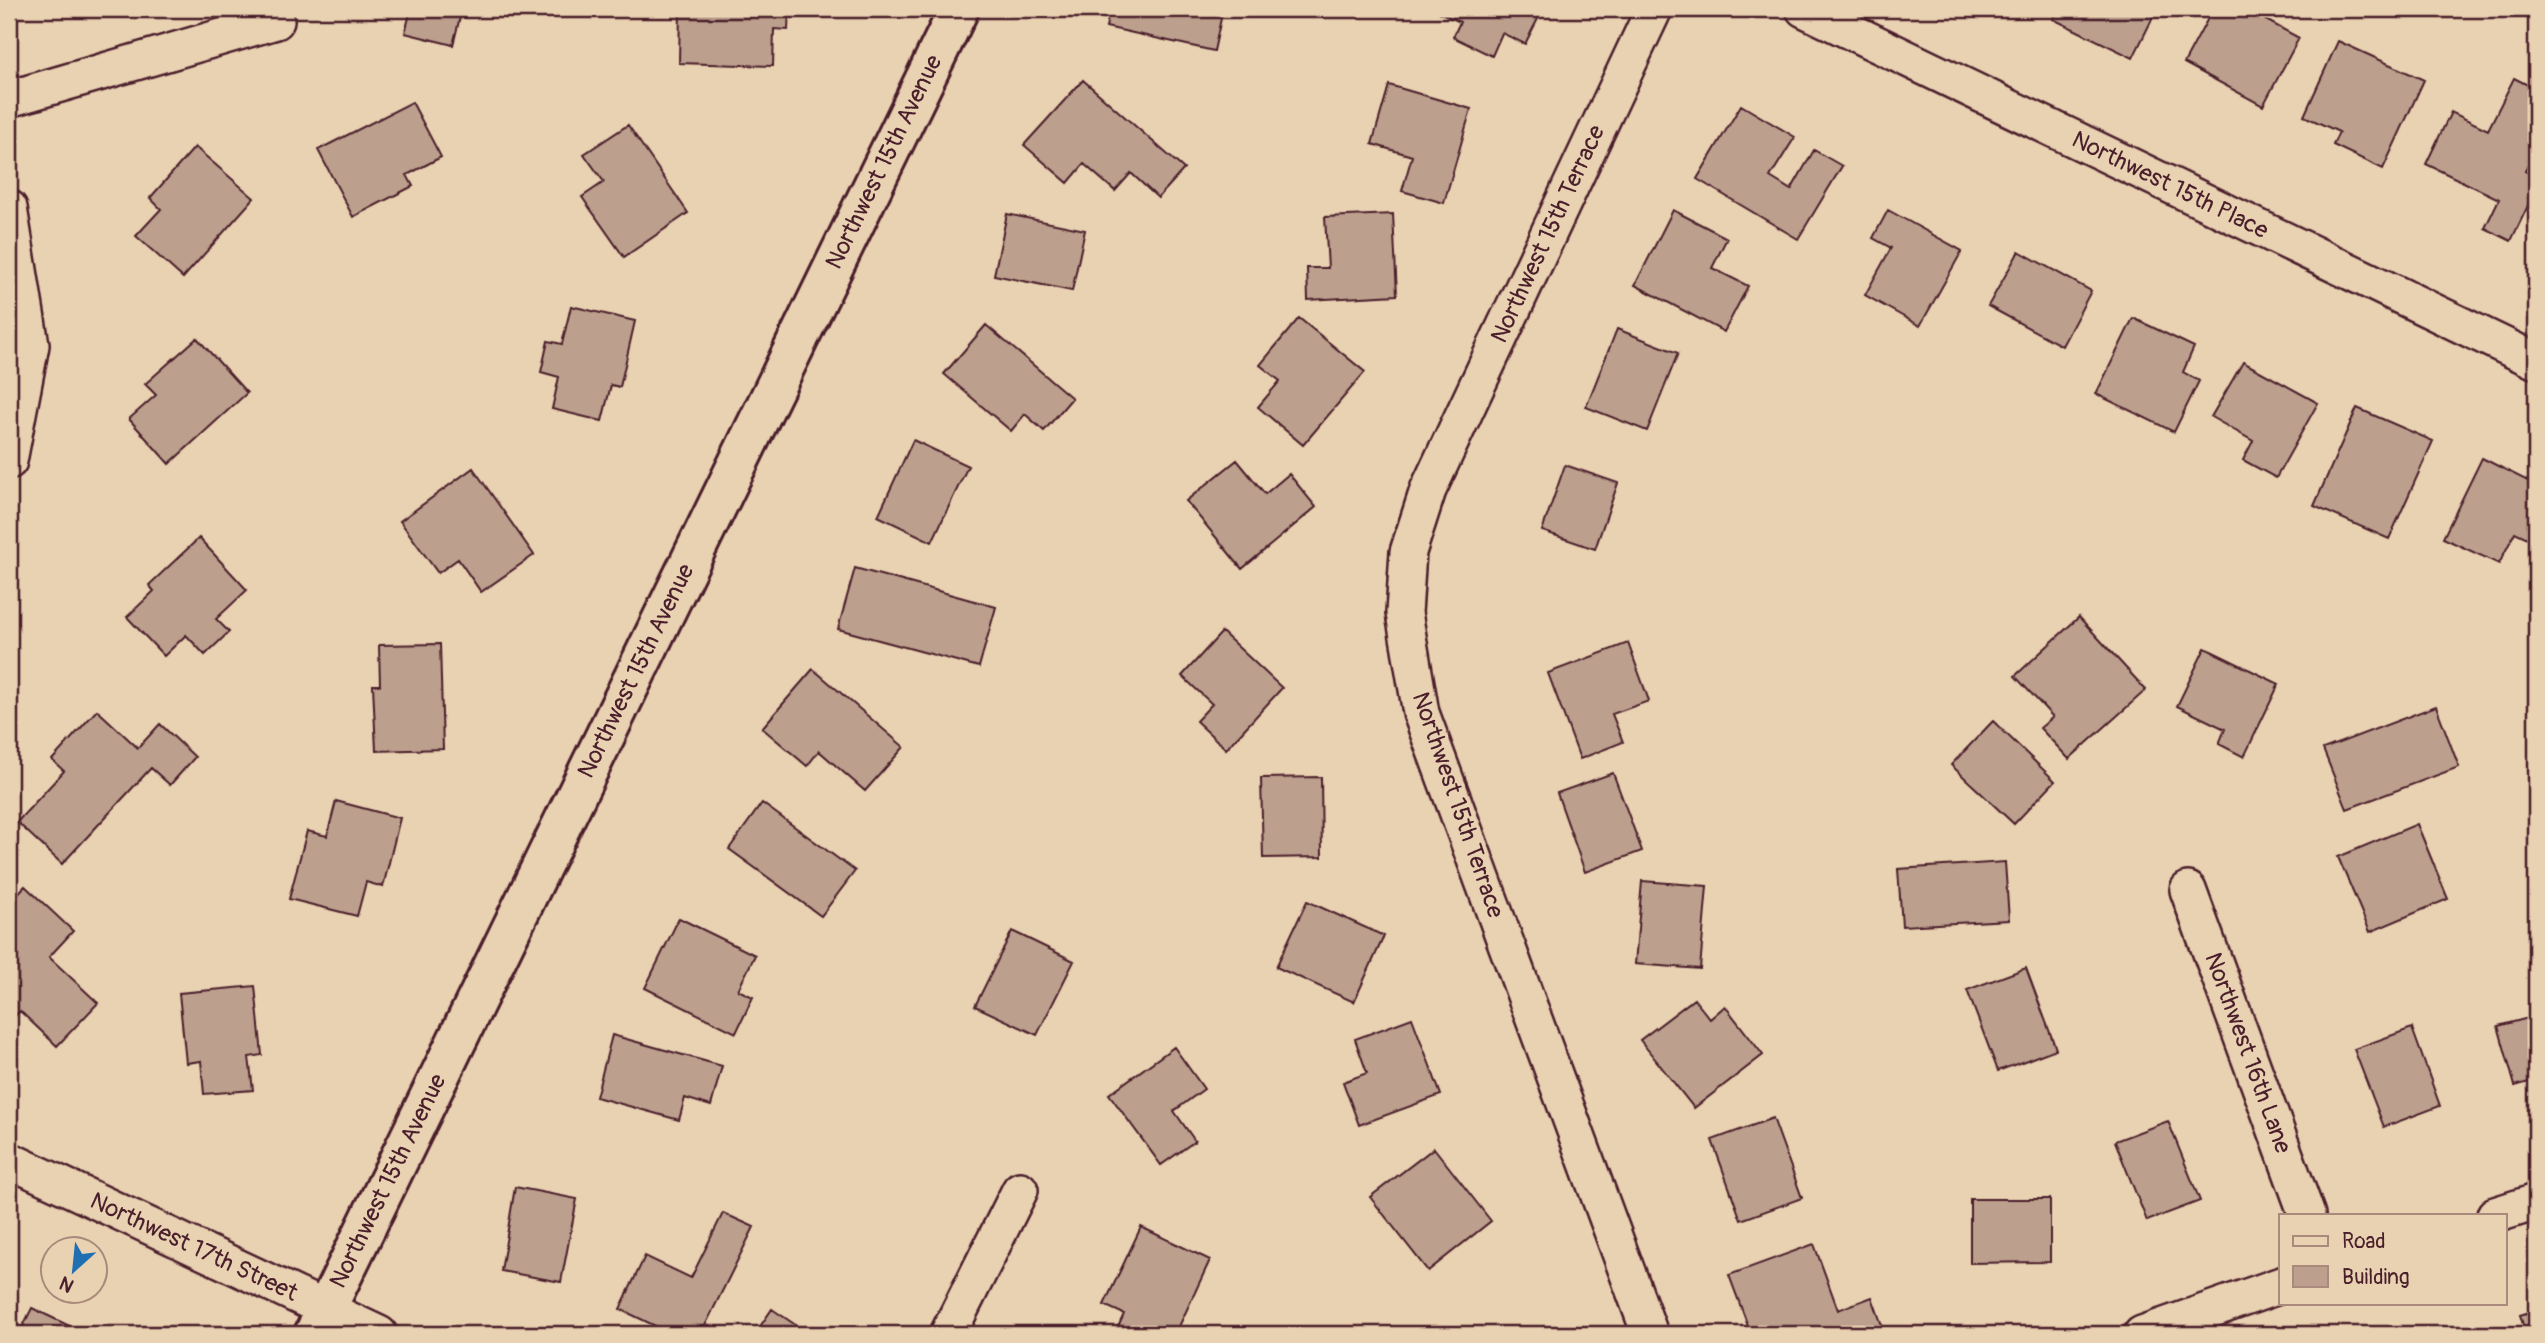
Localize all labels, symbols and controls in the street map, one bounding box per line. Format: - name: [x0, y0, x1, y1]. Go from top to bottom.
- street label: Northwest 15th Avenue: [820, 50, 949, 274]
- street label: Northwest 15th Terrace: [1485, 120, 1611, 347]
- street label: Northwest 15th Place: [2067, 125, 2273, 245]
- street label: Northwest 15th Avenue: [572, 559, 701, 783]
- street label: Northwest 15th Terrace: [1406, 688, 1510, 922]
- street label: Northwest 16th Lane: [2198, 949, 2298, 1157]
- street label: Northwest 15th Avenue: [324, 1069, 453, 1293]
- street label: Northwest 17th Street: [86, 1186, 303, 1308]
- legend: [2279, 1214, 2506, 1304]
- text: Road: [2342, 1228, 2386, 1255]
- north arrow: [38, 1234, 108, 1304]
- text: Building: [2342, 1264, 2409, 1291]
- text: N: [55, 1271, 78, 1298]

